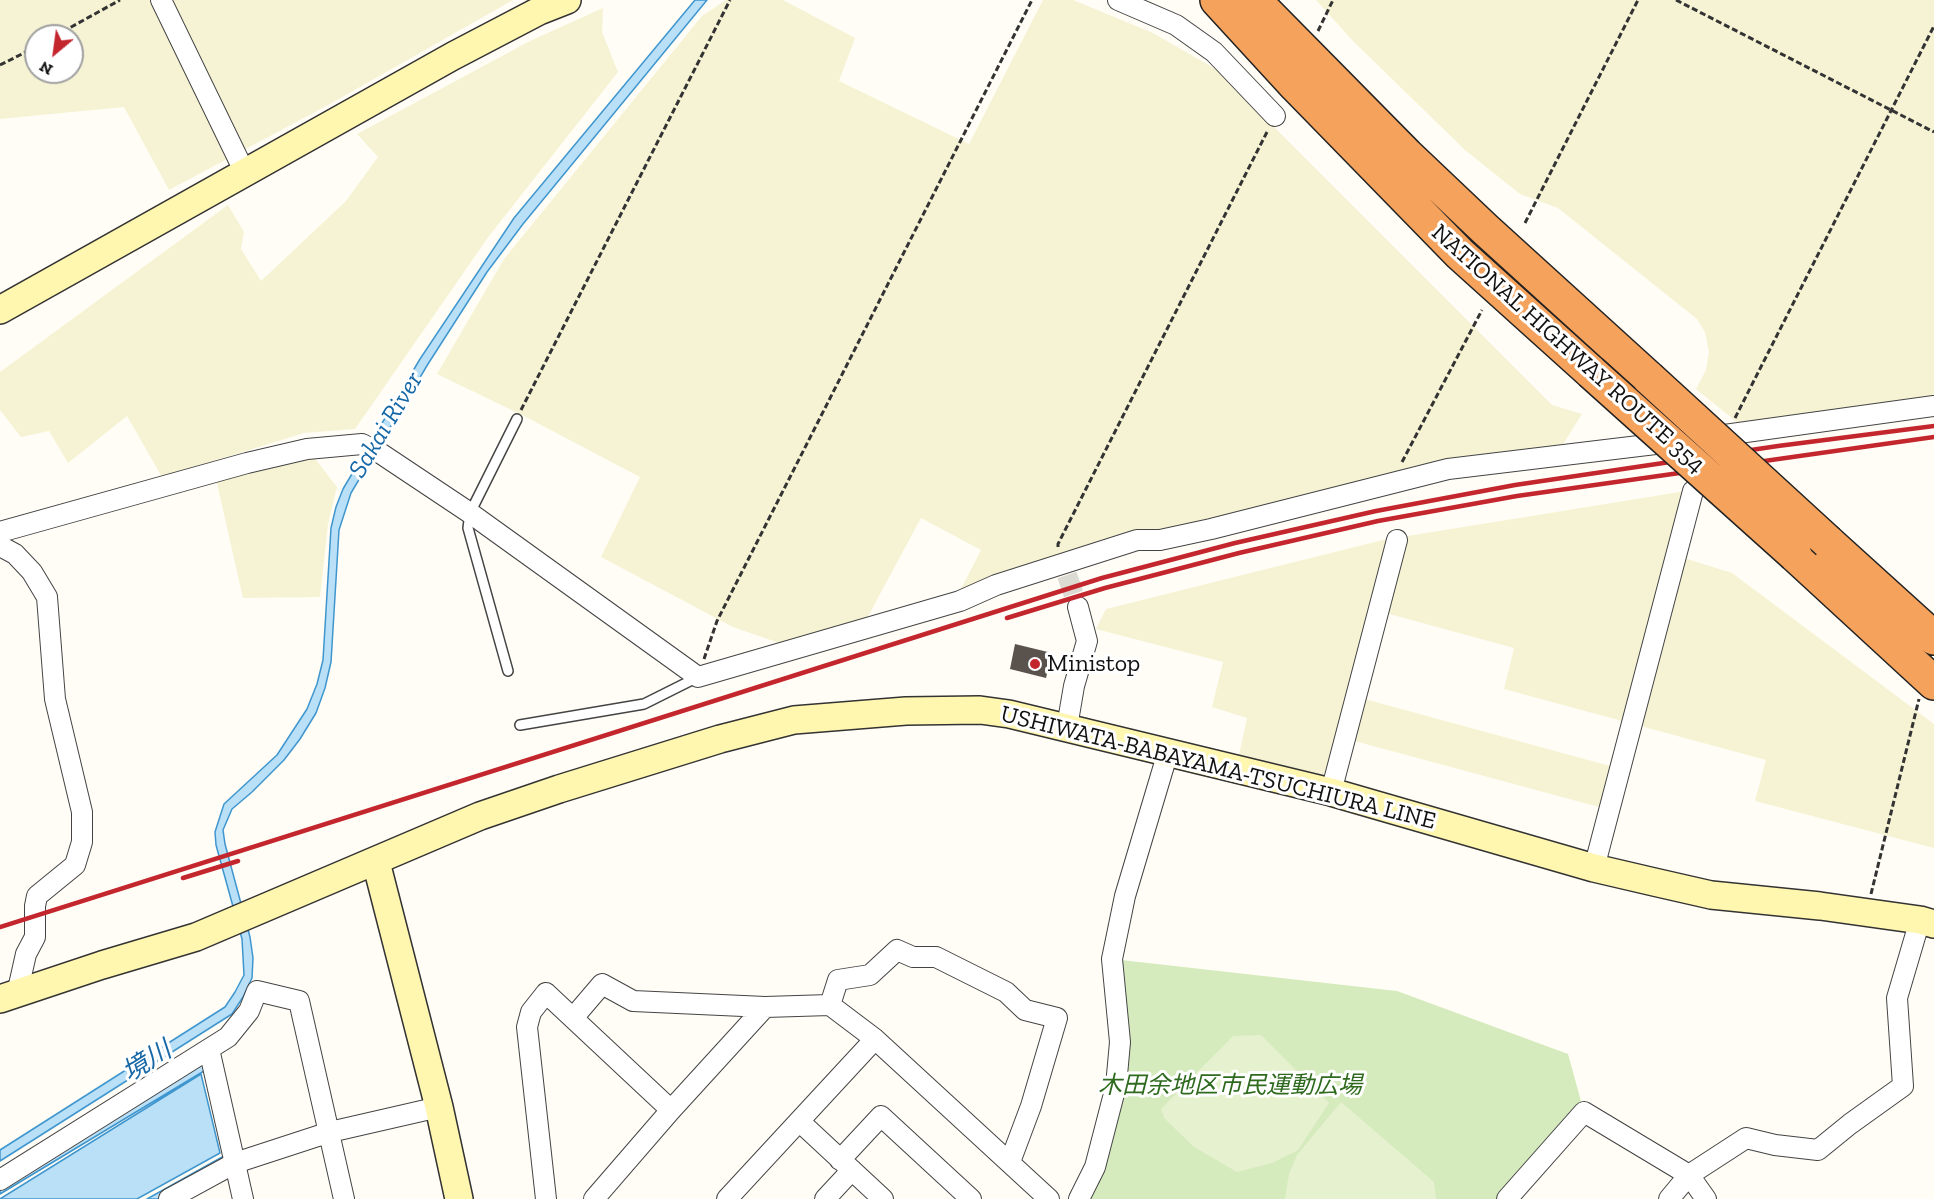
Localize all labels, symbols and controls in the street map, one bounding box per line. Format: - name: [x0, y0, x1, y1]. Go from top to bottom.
- north arrow: [24, 24, 84, 84]
- text: N: [36, 57, 56, 80]
- street label: NATIONAL HIGHWAY ROUTE 354: [1425, 219, 1711, 479]
- water label: Sakai River: [342, 366, 430, 484]
- place label: Ministop: [1047, 650, 1140, 678]
- marker: Ministop: [1028, 657, 1042, 671]
- street label: USHIWATA-BABAYAMA-TSUCHIURA LINE: [997, 700, 1439, 836]
- water label: 境川: [117, 1035, 177, 1089]
- park label: 木田余地区市民運動広場: [1098, 1072, 1362, 1100]

